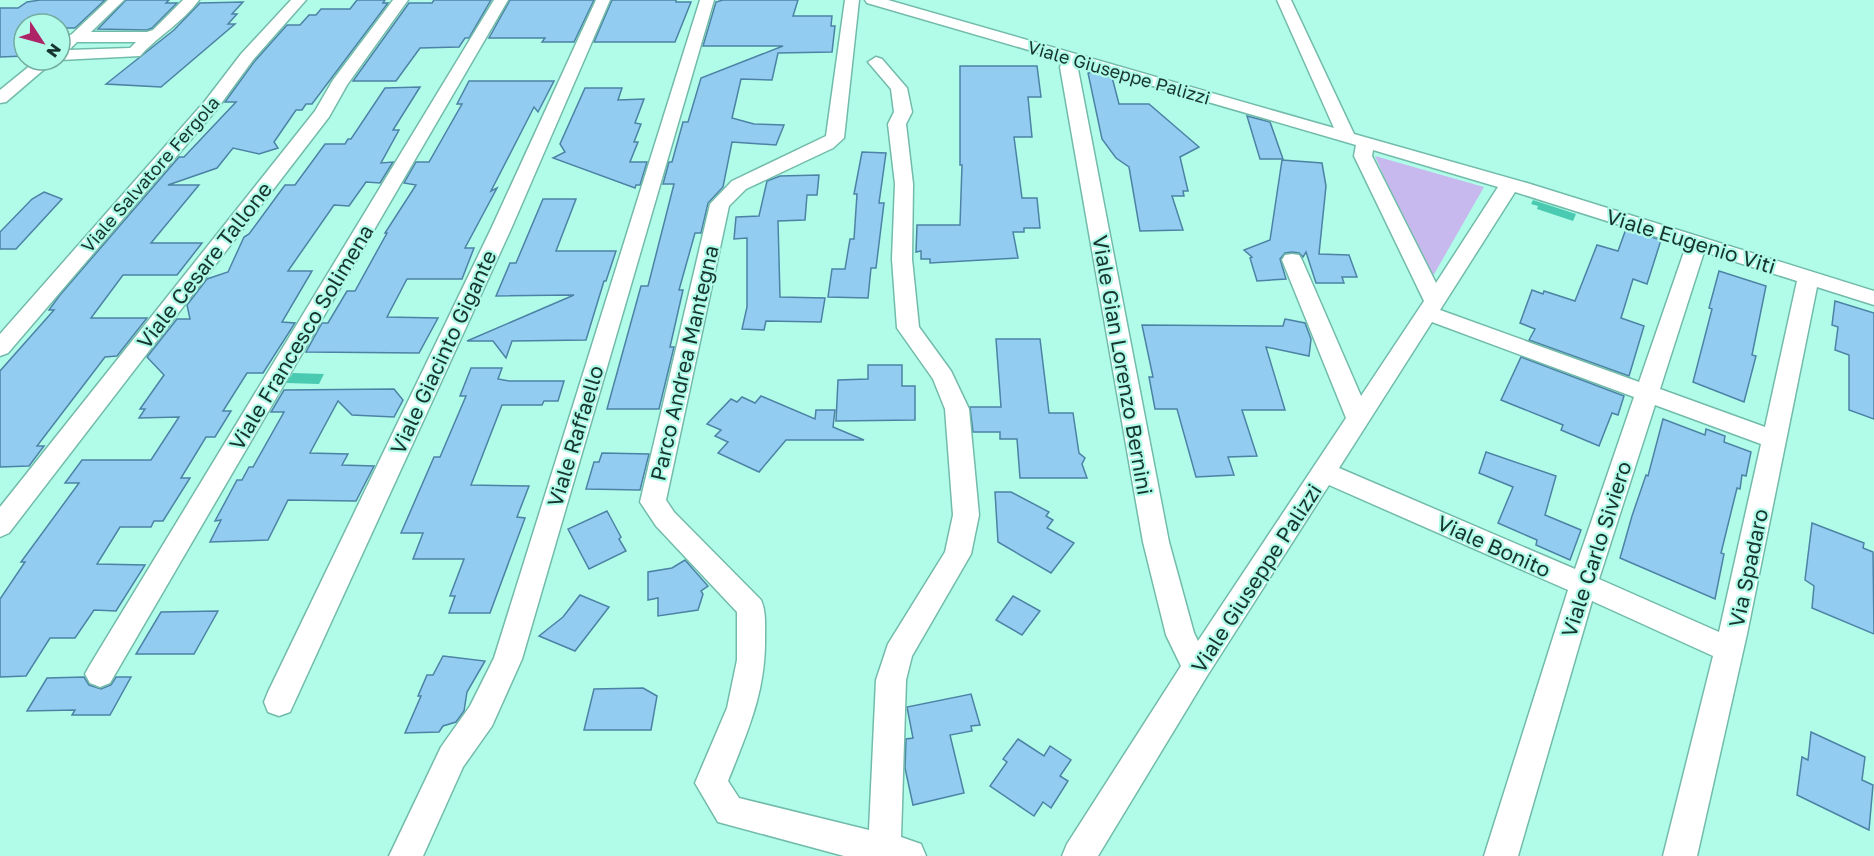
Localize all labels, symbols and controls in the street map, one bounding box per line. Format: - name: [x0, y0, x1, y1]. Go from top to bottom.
- north arrow: [12, 12, 72, 72]
- street label: Viale Giuseppe Palizzi: [1025, 35, 1213, 109]
- text: N: [42, 40, 66, 62]
- street label: Viale Salvatore Fergola: [76, 91, 224, 257]
- street label: Viale Cesare Tallone: [131, 177, 277, 353]
- street label: Viale Eugenio Viti: [1603, 203, 1779, 279]
- street label: Viale Francesco Solimena: [223, 219, 379, 455]
- street label: Viale Gian Lorenzo Bernini: [1087, 233, 1159, 497]
- street label: Parco Andrea Mantegna: [644, 243, 724, 483]
- street label: Viale Giacinto Gigante: [384, 246, 502, 458]
- street label: Viale Raffaello: [541, 362, 609, 510]
- street label: Viale Carlo Siviero: [1555, 458, 1637, 640]
- street label: Viale Giuseppe Palizzi: [1185, 479, 1327, 677]
- street label: Via Spadaro: [1723, 506, 1773, 630]
- street label: Viale Bonito: [1433, 509, 1555, 583]

